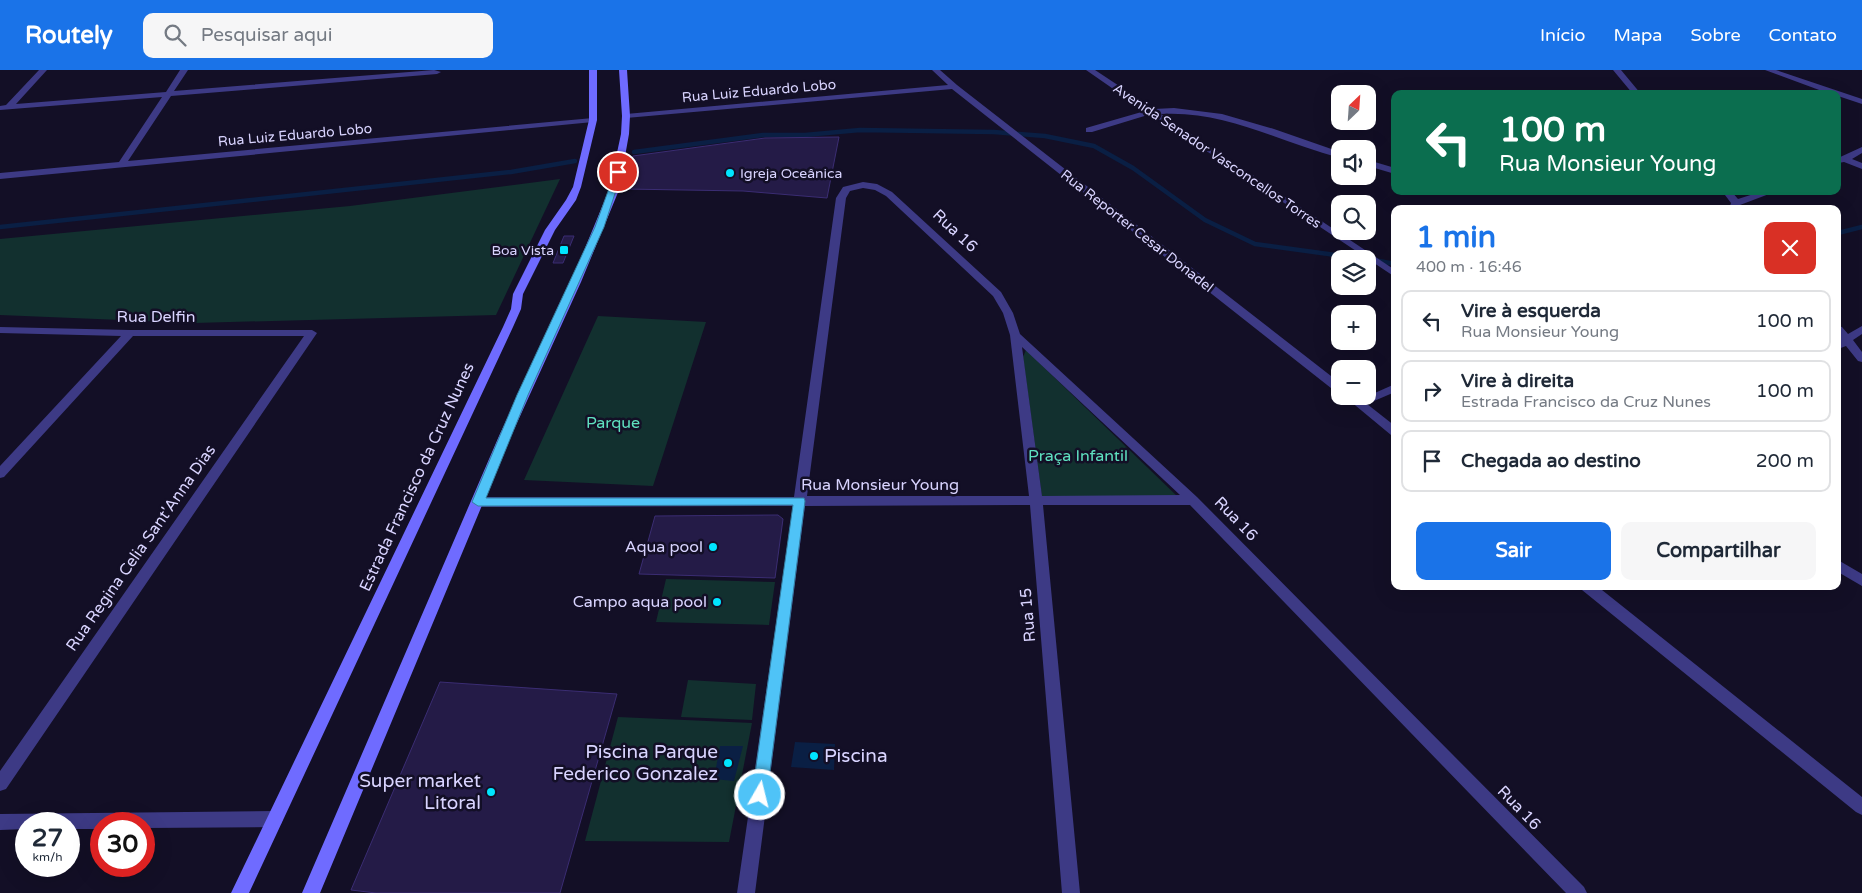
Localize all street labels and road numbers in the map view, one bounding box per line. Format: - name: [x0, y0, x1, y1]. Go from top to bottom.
- street label: Rua Luiz Eduardo Lobo: [681, 76, 837, 106]
- street label: Avenida Senador Vasconcellos Torres: [1110, 80, 1324, 232]
- street label: Rua Luiz Eduardo Lobo: [217, 120, 373, 150]
- street label: Rua Reporter Cesar Donadel: [1057, 166, 1217, 296]
- street label: Rua 16: [928, 205, 982, 257]
- street label: Rua Delfin: [117, 307, 195, 327]
- street label: Estrada Francisco da Cruz Nunes: [355, 359, 479, 595]
- street label: Rua Regina Celia Sant'Anna Dias: [62, 441, 220, 655]
- street label: Rua Monsieur Young: [801, 475, 959, 495]
- street label: Rua 16: [1210, 492, 1262, 546]
- street label: Rua 15: [1016, 587, 1040, 643]
- street label: Rua 16: [1493, 781, 1545, 835]

